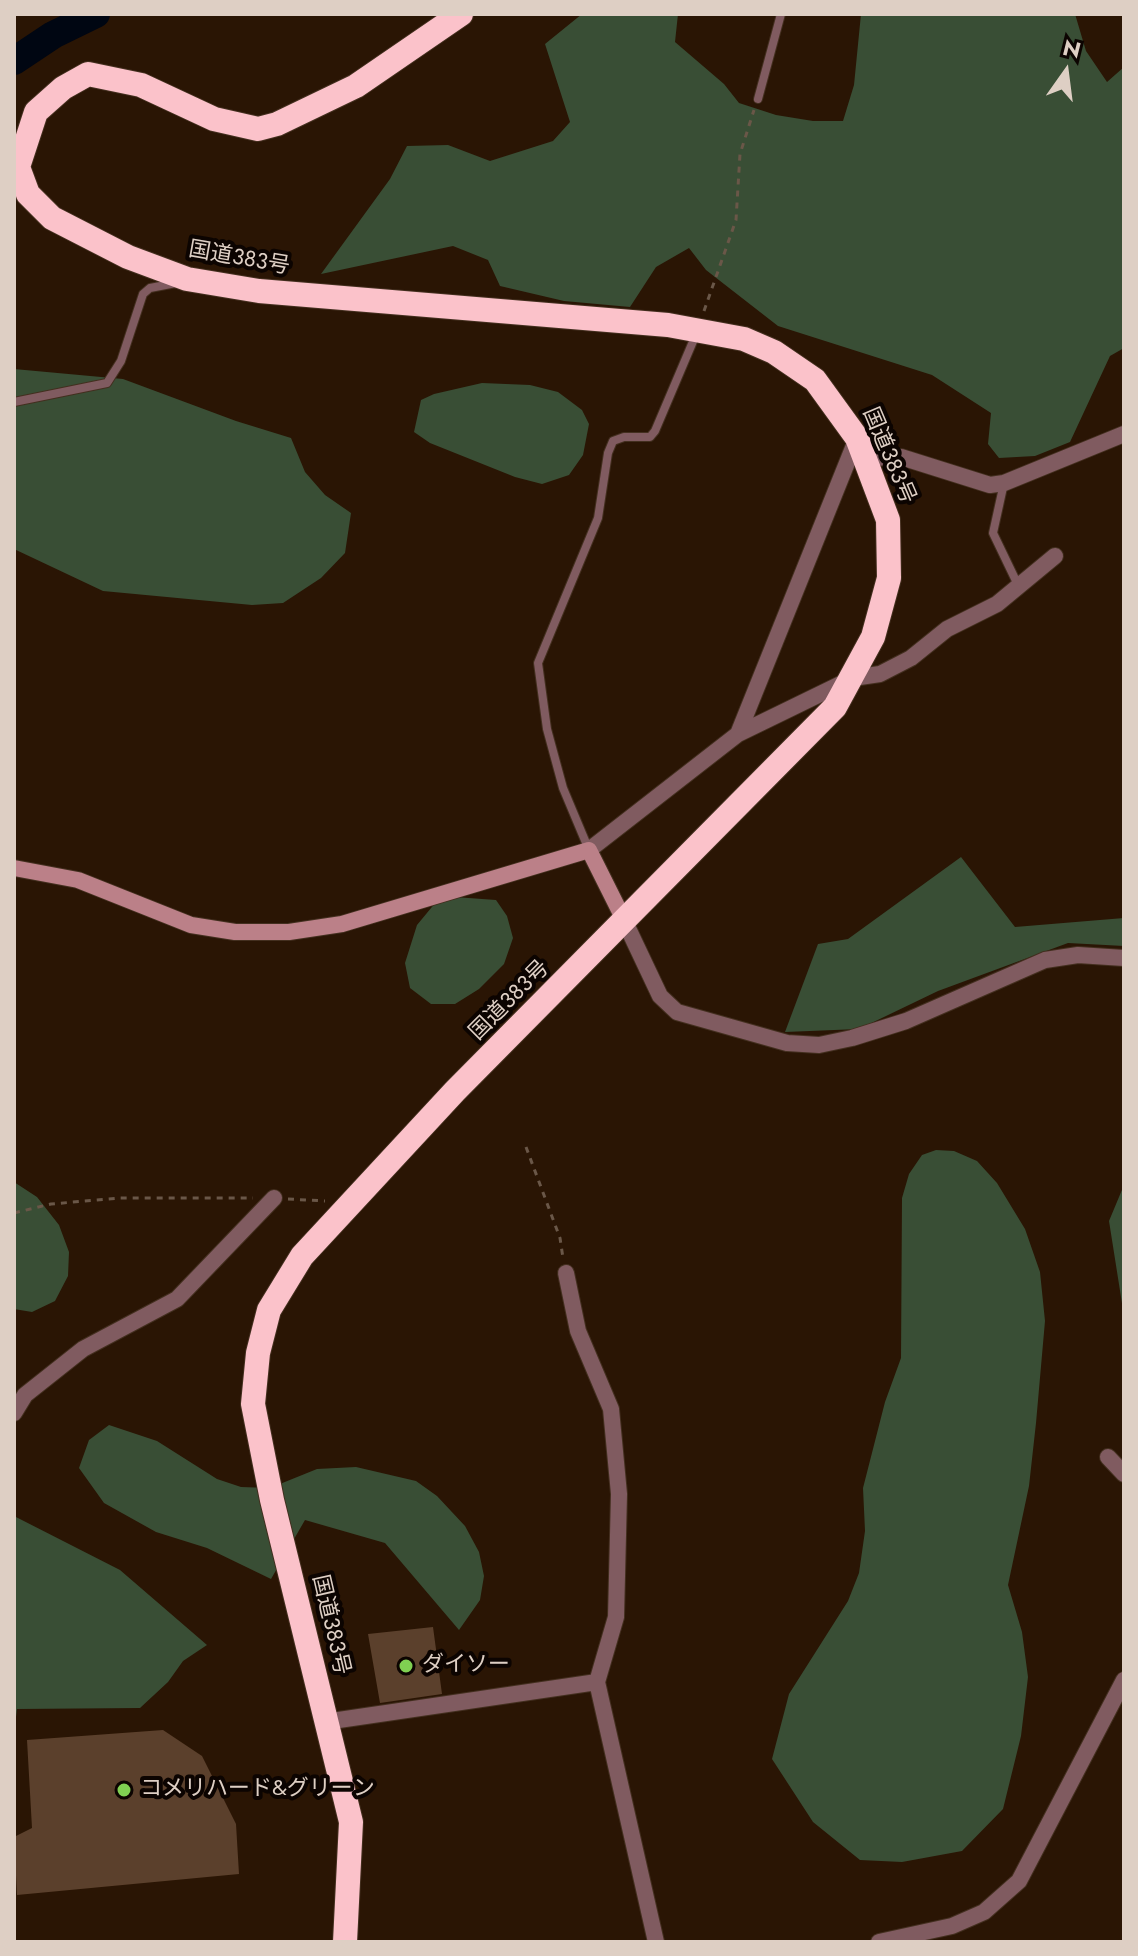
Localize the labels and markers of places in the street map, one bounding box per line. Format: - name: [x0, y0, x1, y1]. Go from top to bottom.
- place label: ダイソー: [422, 1653, 510, 1679]
- marker: ダイソー: [397, 1657, 415, 1675]
- place label: コメリハード&グリーン: [140, 1777, 375, 1803]
- marker: コメリハード&グリーン: [115, 1781, 133, 1799]

